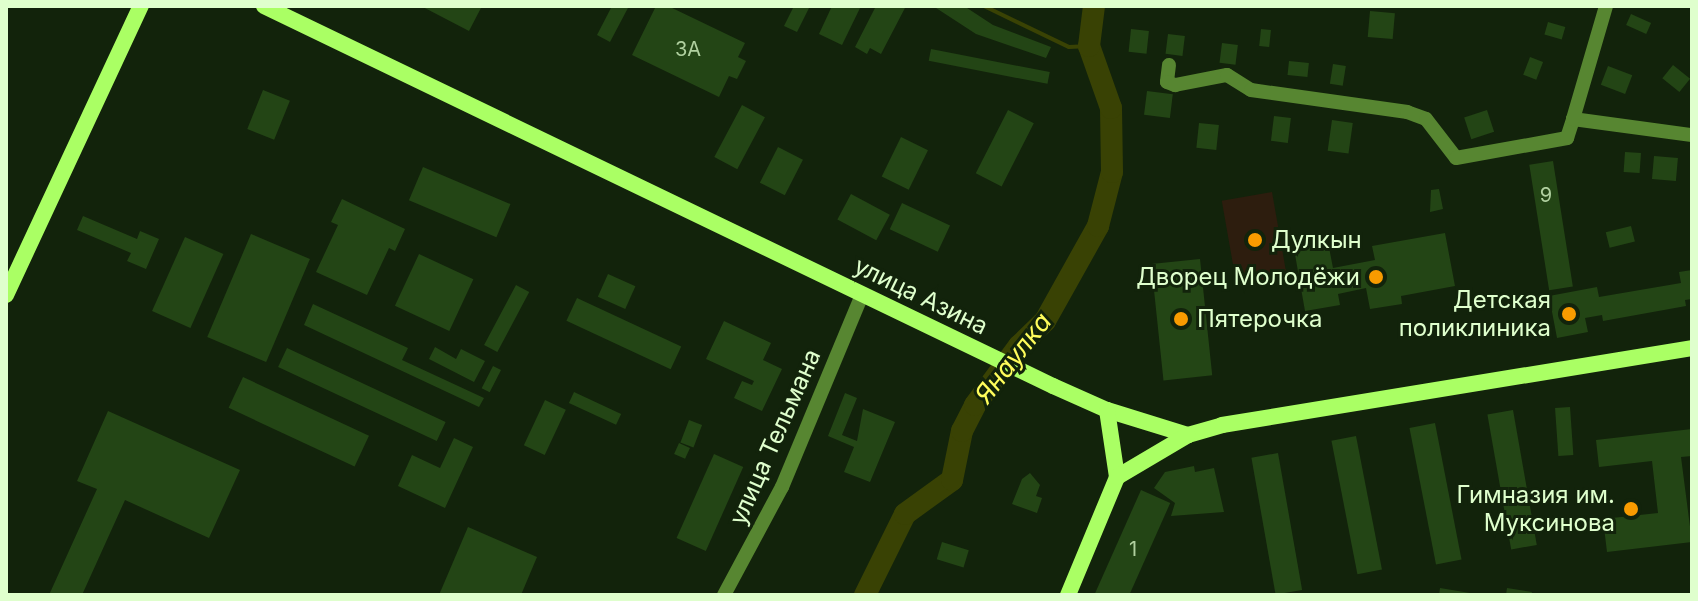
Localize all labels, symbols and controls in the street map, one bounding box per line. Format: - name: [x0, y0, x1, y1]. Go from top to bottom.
- house number: 3А: [675, 37, 701, 61]
- house number: 9: [1540, 183, 1552, 207]
- place label: Дулкын: [1271, 226, 1362, 254]
- marker: Дулкын: [1246, 231, 1264, 249]
- street label: улица Азина: [849, 251, 993, 341]
- place label: Дворец Молодёжи: [1136, 263, 1360, 291]
- marker: Дворец Молодёжи: [1367, 268, 1385, 286]
- place label: Детская поликлиника: [1399, 286, 1551, 342]
- marker: Детская поликлиника: [1558, 303, 1580, 325]
- place label: Пятерочка: [1197, 305, 1323, 333]
- water label: Янаулка: [968, 307, 1058, 409]
- marker: Пятерочка: [1172, 310, 1190, 328]
- street label: улица Тельмана: [723, 345, 827, 529]
- place label: Гимназия им. Муксинова: [1456, 481, 1615, 537]
- marker: Гимназия им. Муксинова: [1622, 500, 1640, 518]
- house number: 1: [1129, 537, 1137, 561]

